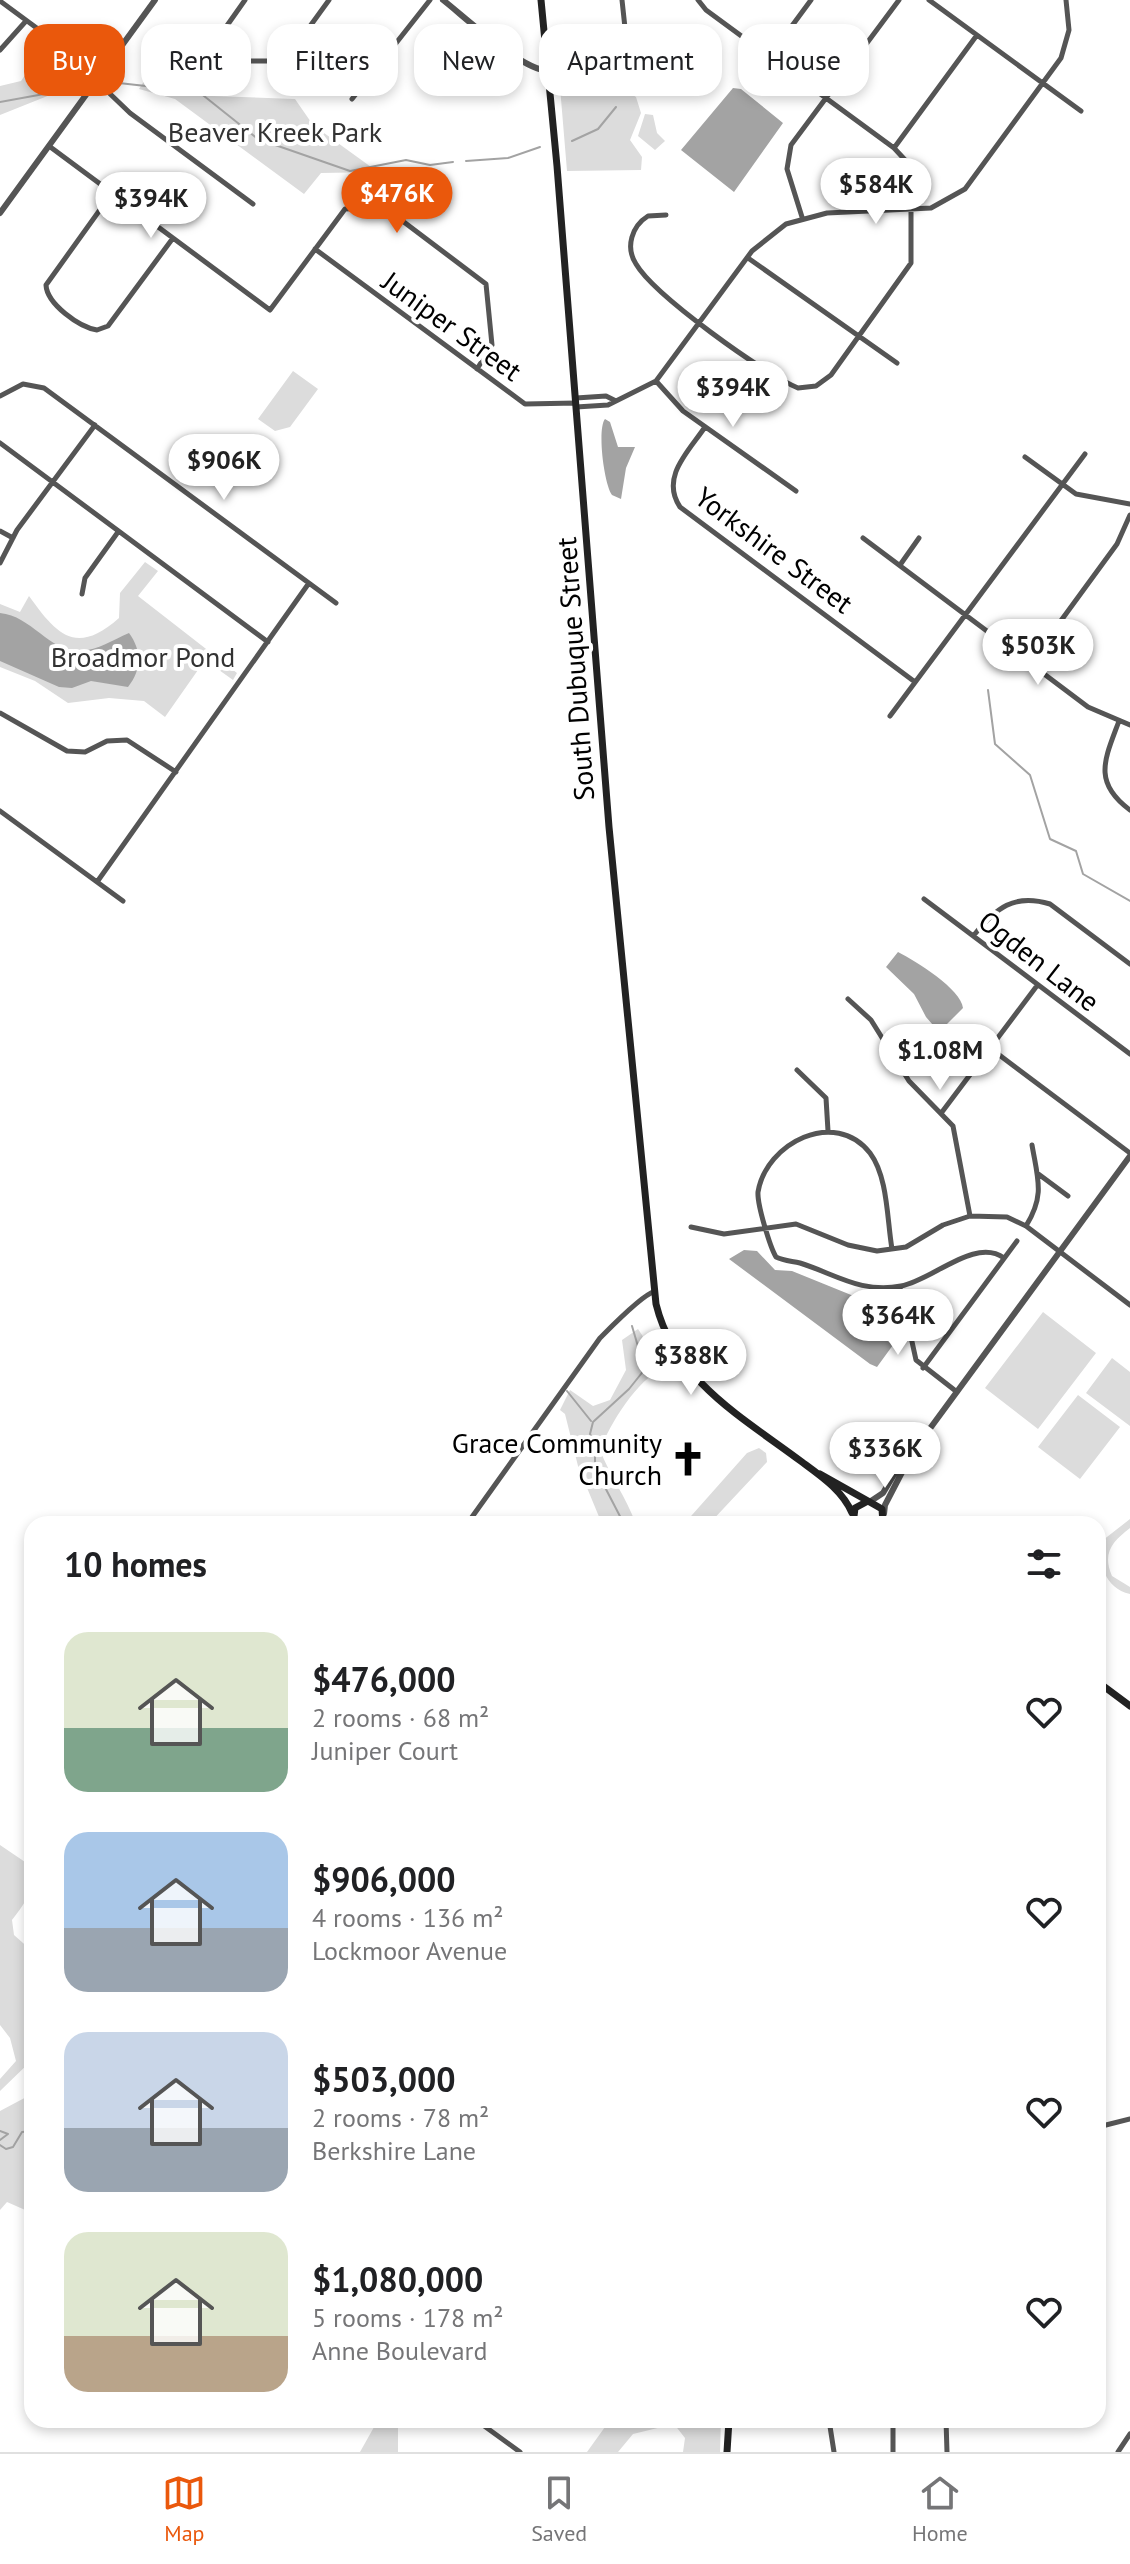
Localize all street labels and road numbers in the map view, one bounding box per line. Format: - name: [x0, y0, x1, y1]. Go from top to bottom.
- street label: Juniper Street: [374, 262, 530, 389]
- street label: Yorkshire Street: [688, 478, 861, 621]
- street label: South Dubuque Street: [547, 535, 602, 802]
- street label: Ogden Lane: [971, 902, 1107, 1019]

